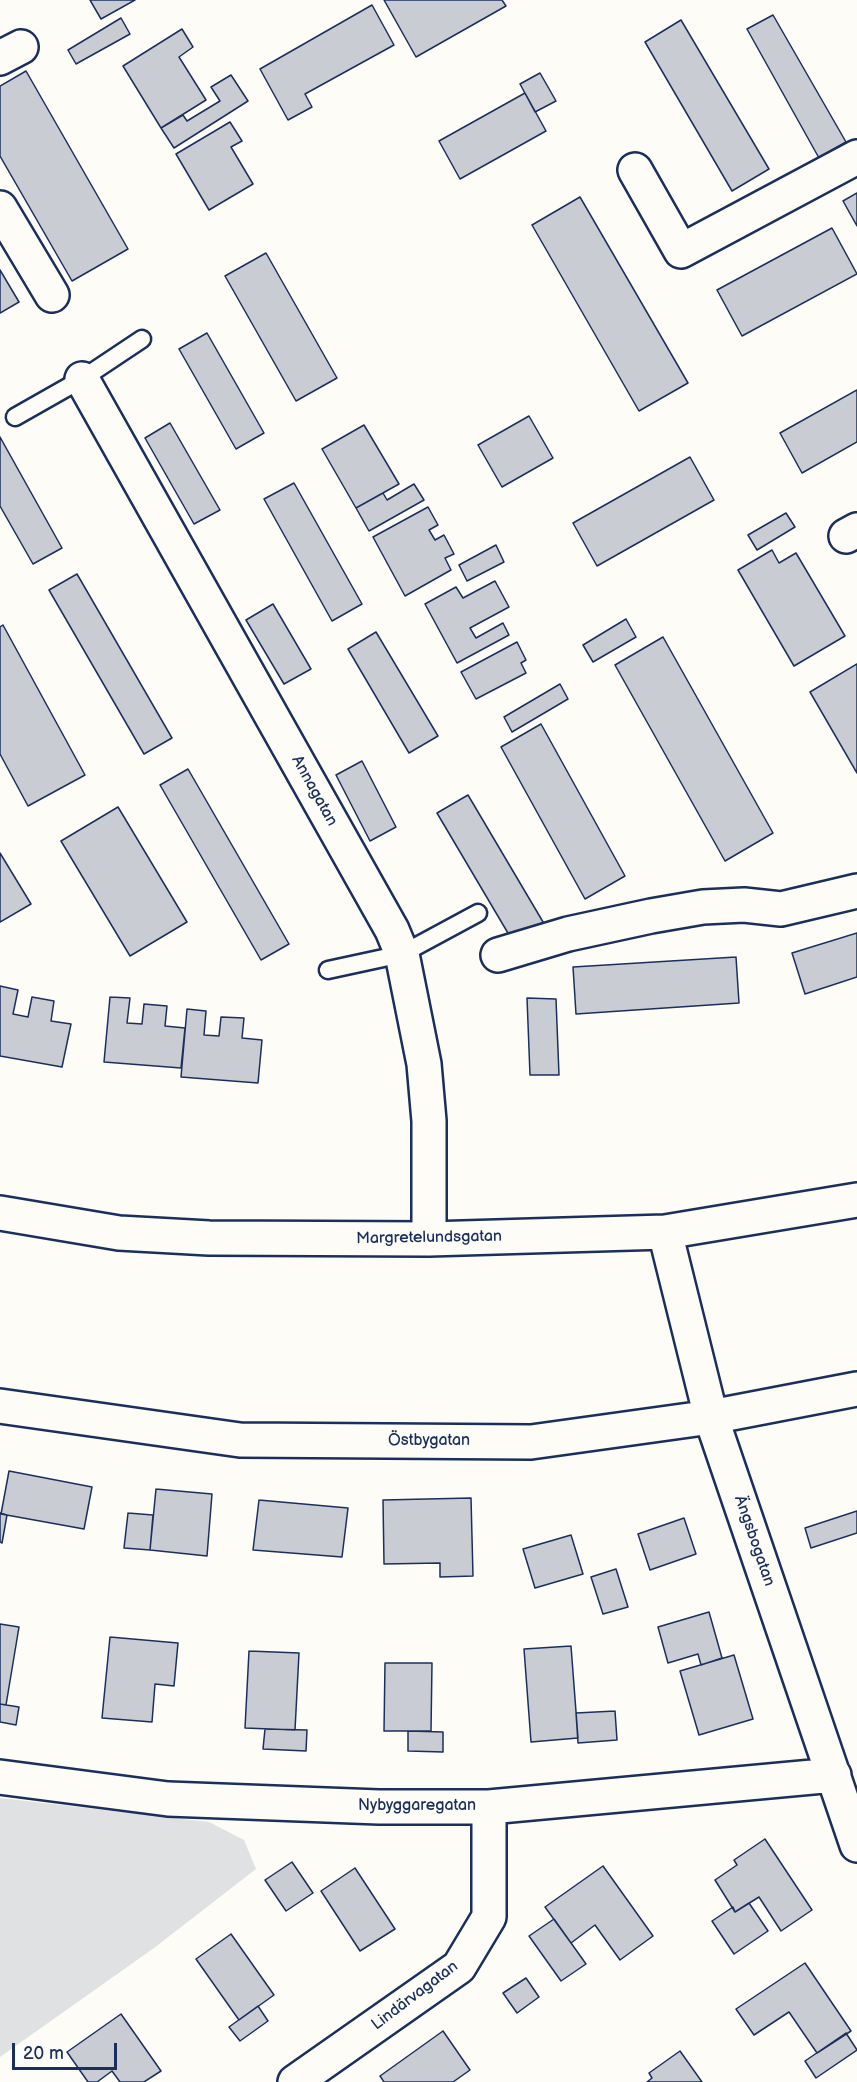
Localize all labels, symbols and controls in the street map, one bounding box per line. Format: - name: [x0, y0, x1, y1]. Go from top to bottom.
- street label: Annagatan: [287, 752, 341, 830]
- street label: Margretelundsgatan: [356, 1227, 502, 1249]
- street label: Östbygatan: [388, 1431, 470, 1451]
- street label: Ängsbogatan: [729, 1493, 779, 1589]
- street label: Nybyggaregatan: [358, 1796, 476, 1816]
- street label: Lindärvagatan: [368, 1957, 462, 2035]
- scale bar: [15, 2031, 120, 2069]
- text: 20 m: [23, 2043, 64, 2064]

